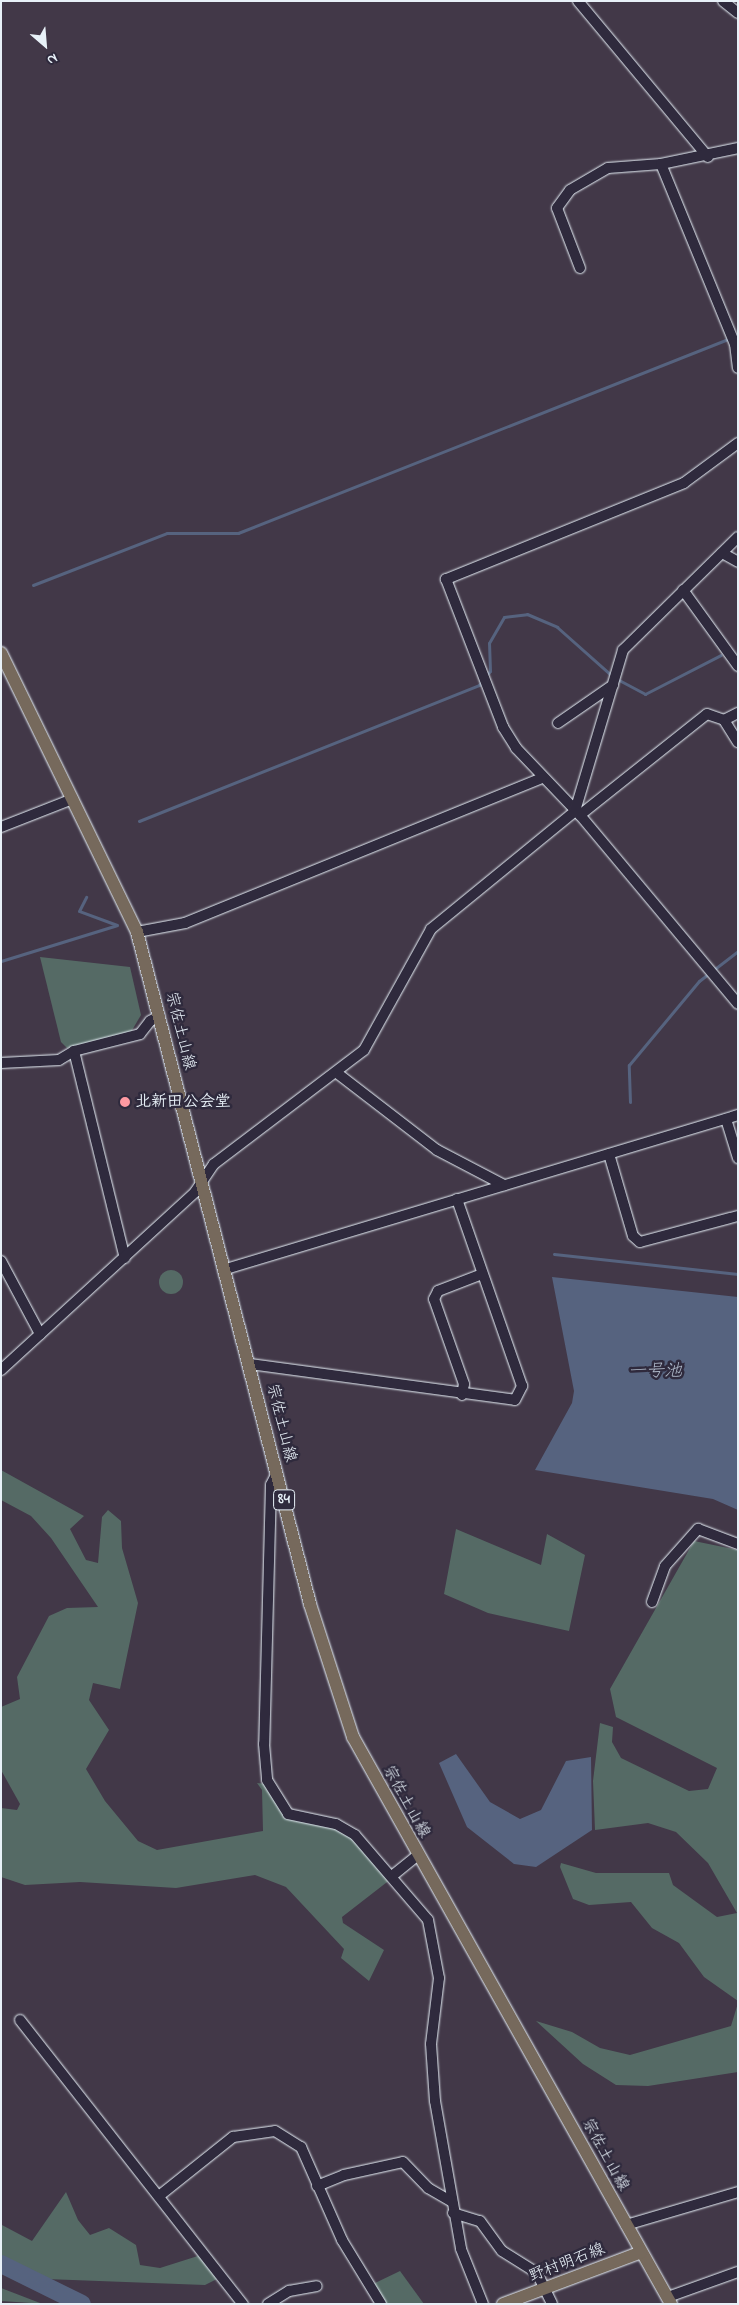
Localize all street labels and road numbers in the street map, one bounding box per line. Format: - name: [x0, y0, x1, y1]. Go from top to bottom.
- street label: 宗佐土山線: [161, 990, 199, 1072]
- street label: 宗佐土山線: [262, 1382, 300, 1464]
- road number: 84: [273, 1488, 295, 1512]
- street label: 宗佐土山線: [378, 1762, 434, 1842]
- street label: 宗佐土山線: [577, 2115, 633, 2195]
- street label: 野村明石線: [526, 2240, 608, 2286]

